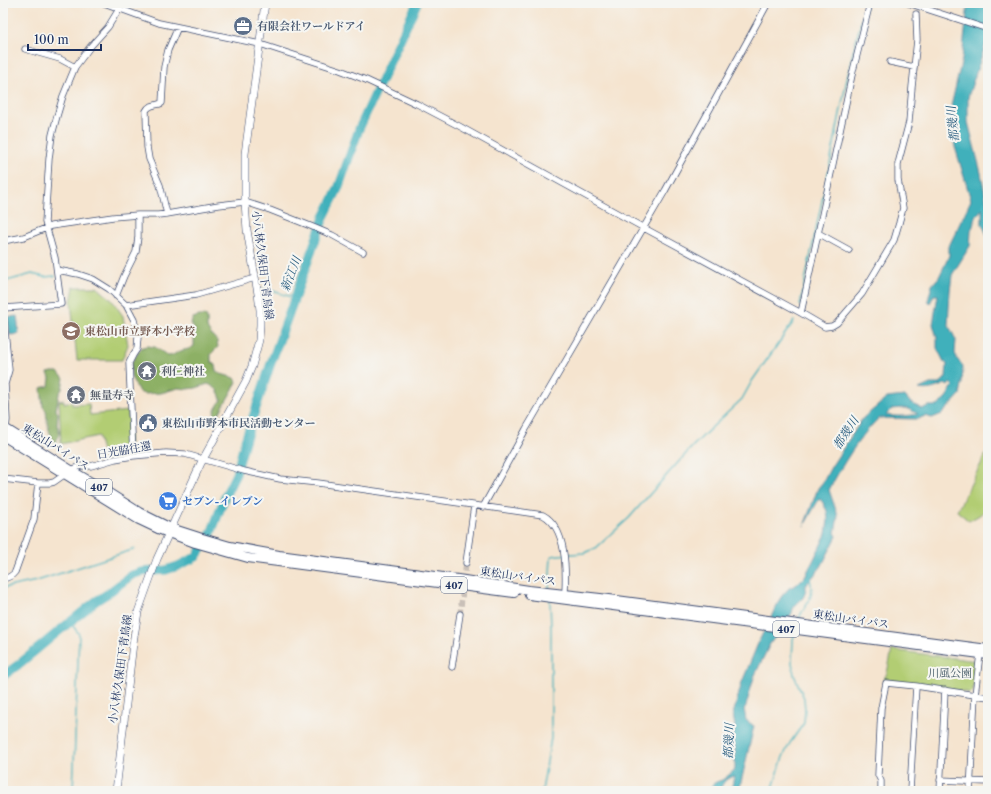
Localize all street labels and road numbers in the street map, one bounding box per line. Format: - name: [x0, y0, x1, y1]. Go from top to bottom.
- street label: 小八林久保田下青鳥線: [249, 210, 277, 320]
- street label: 東松山バイパス: [20, 421, 92, 473]
- street label: 日光脇往還: [96, 438, 152, 462]
- road number: 407: [86, 479, 112, 495]
- street label: 東松山バイパス: [479, 564, 557, 588]
- road number: 407: [441, 577, 467, 593]
- street label: 東松山バイパス: [812, 607, 890, 631]
- street label: 小八林久保田下青鳥線: [105, 614, 135, 724]
- road number: 407: [773, 621, 799, 637]

